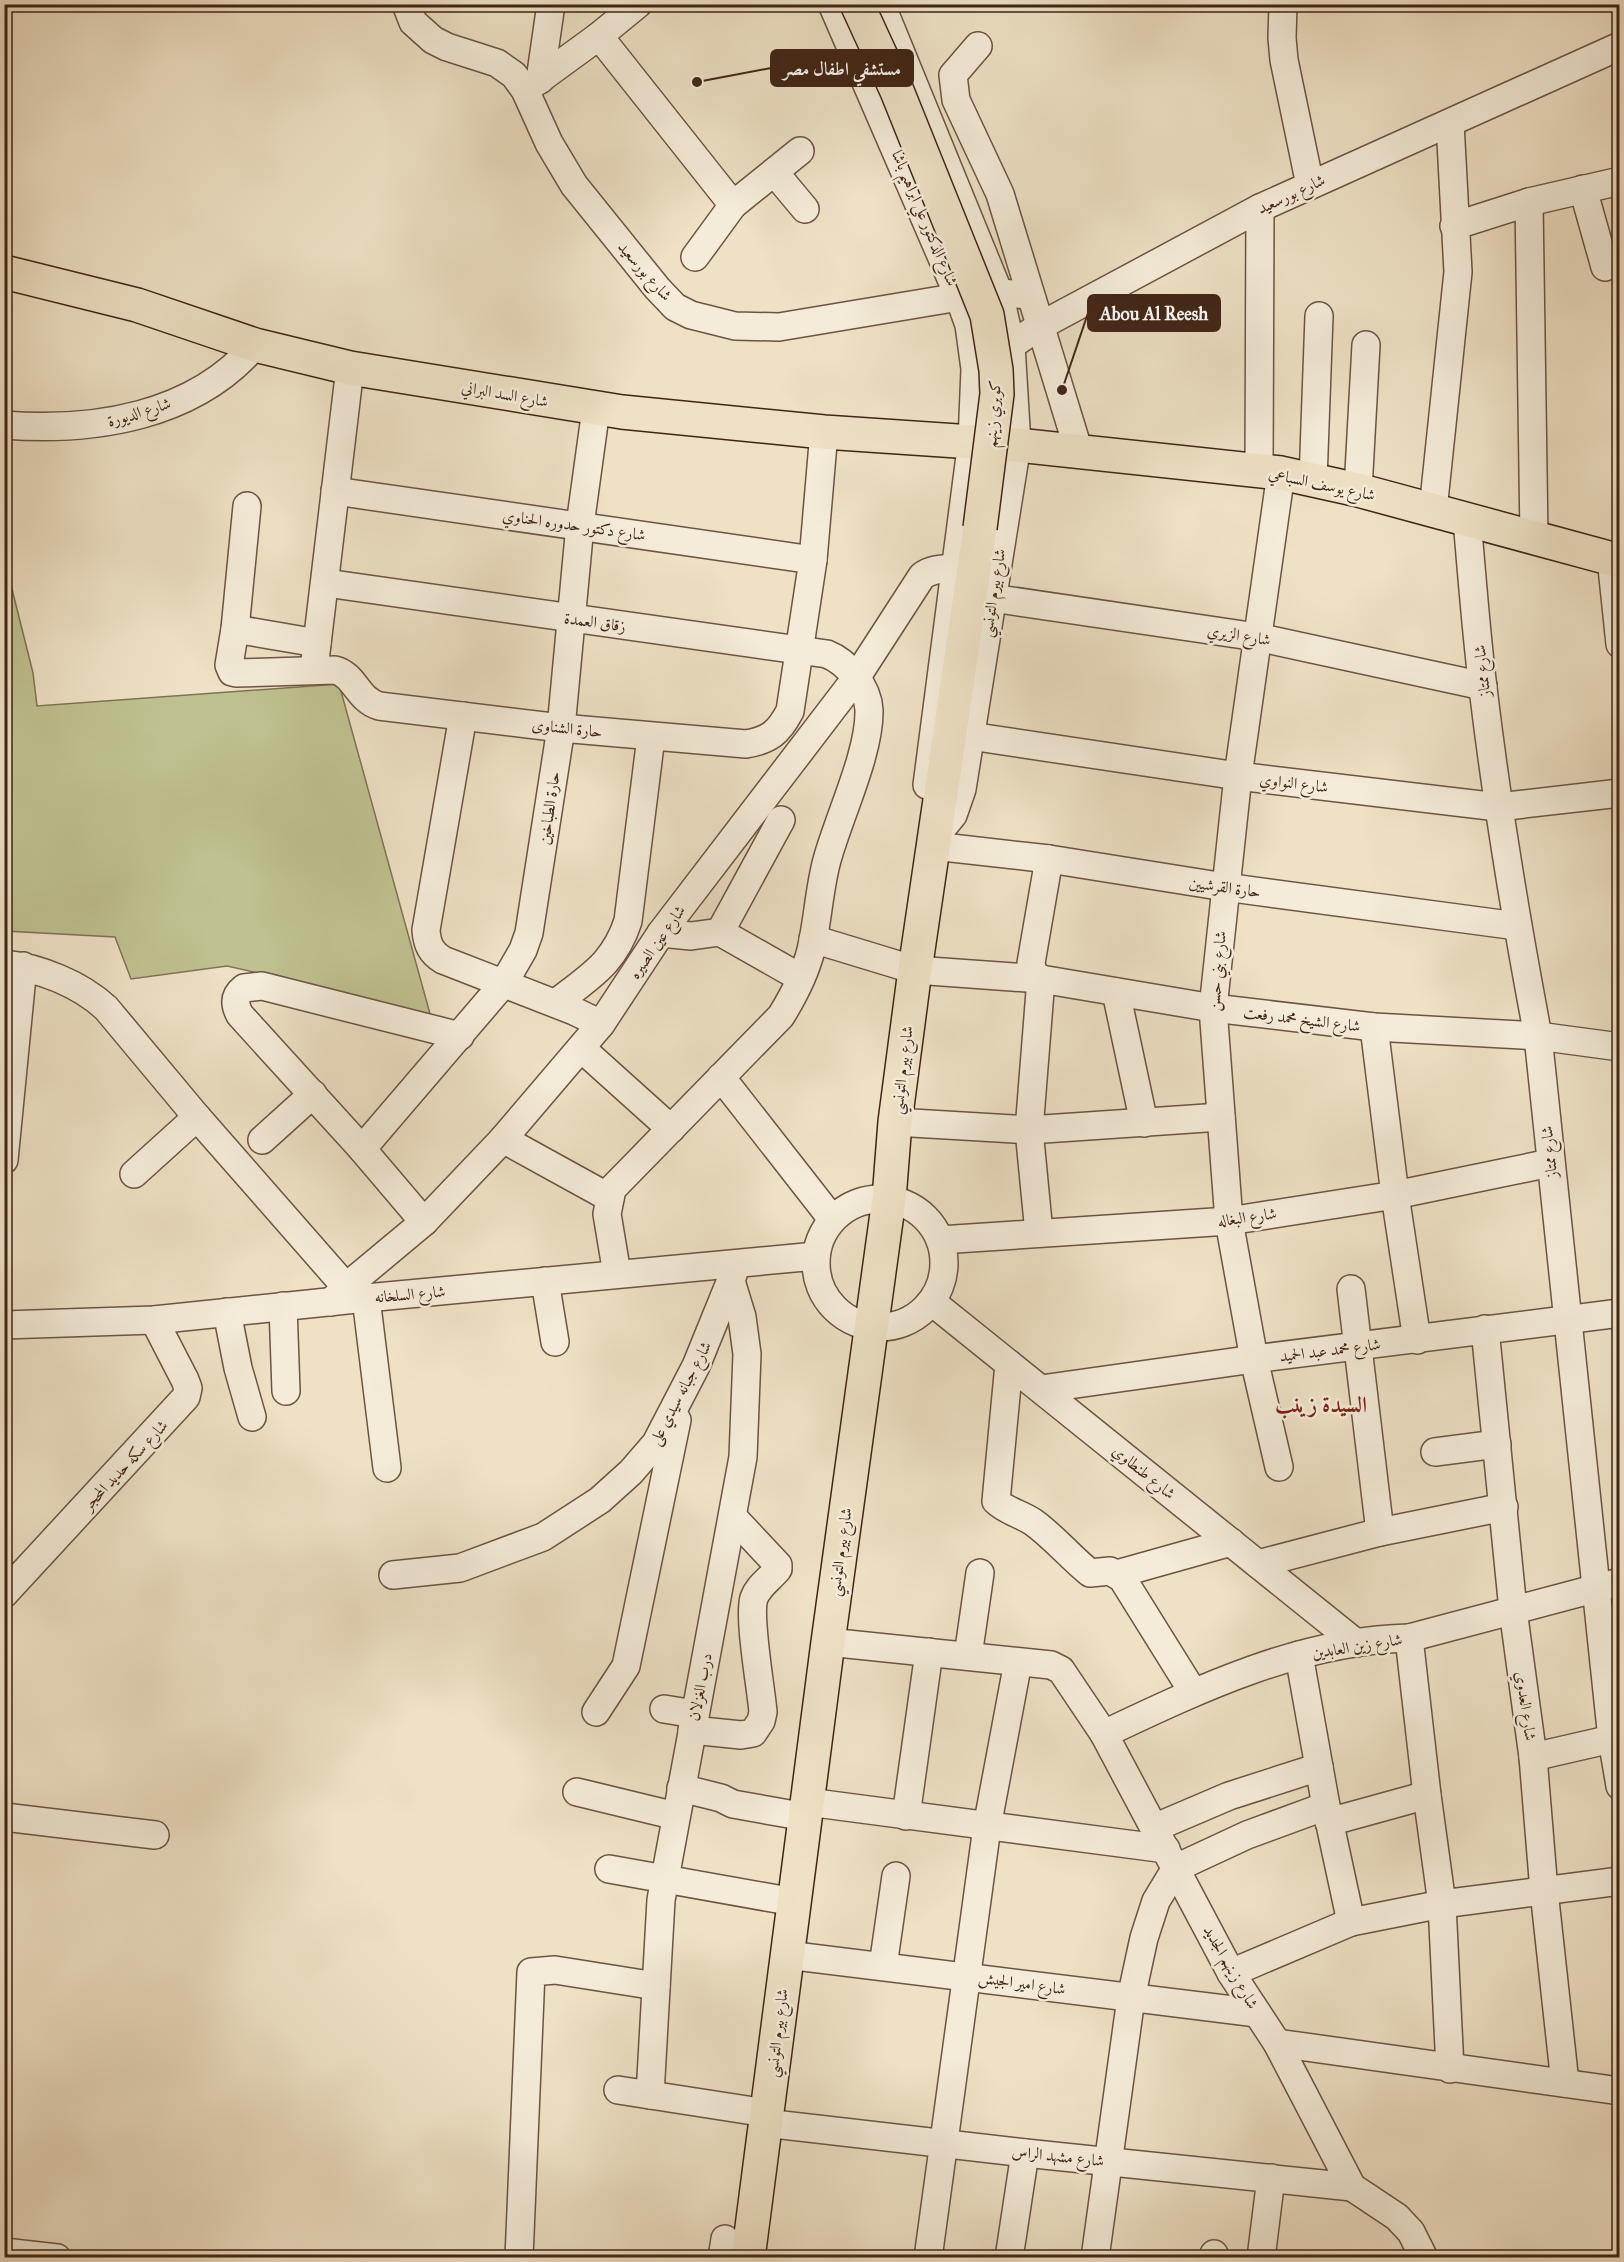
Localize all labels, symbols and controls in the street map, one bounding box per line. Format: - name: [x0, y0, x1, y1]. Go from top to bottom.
- callout: مستشفي اطفال مصر: [771, 50, 913, 86]
- text: مستشفي اطفال مصر: [781, 58, 901, 87]
- street label: شارع الدكتور علي ابراهيم باشا: [881, 147, 962, 291]
- street label: شارع بورسعيد: [1254, 170, 1330, 222]
- street label: شارع بورسعيد: [611, 237, 676, 307]
- callout: Abou Al Reesh: [1088, 295, 1220, 331]
- text: Abou Al Reesh: [1099, 303, 1209, 325]
- street label: شارع السد البراني: [459, 377, 550, 415]
- street label: كوبري زينهم: [981, 380, 1011, 449]
- street label: شارع الديورة: [105, 393, 174, 435]
- street label: شارع يوسف السباعي: [1266, 463, 1377, 508]
- street label: شارع دكتور حدوره الحناوي: [501, 506, 647, 548]
- street label: شارع بيرم التونسي: [977, 547, 1015, 640]
- street label: زقاق العمدة: [563, 608, 627, 636]
- street label: شارع الزيري: [1205, 621, 1272, 653]
- street label: شارع ممتاز: [1470, 644, 1498, 700]
- street label: حارة الشناوى: [531, 715, 603, 741]
- street label: شارع النواوي: [1258, 769, 1329, 801]
- street label: حارة الطباخين: [534, 770, 564, 846]
- street label: حارة القرشيين: [1188, 873, 1262, 902]
- street label: شارع عين الصيره: [625, 901, 693, 985]
- street label: شارع بني حسن: [1204, 930, 1235, 1012]
- street label: شارع الشيخ محمد رفعت: [1242, 1002, 1362, 1041]
- street label: شارع بيرم التونسي: [887, 1025, 923, 1116]
- street label: شارع ممتاز: [1537, 1125, 1565, 1181]
- street label: شارع البغاله: [1216, 1203, 1278, 1235]
- street label: شارع السلخانه: [374, 1281, 447, 1311]
- street label: شارع محمد عبد الحميد: [1278, 1334, 1382, 1370]
- street label: شارع جبانه سيدي على: [645, 1338, 719, 1450]
- district label: السيدة زينب: [1275, 1391, 1367, 1419]
- street label: شارع سكه حديد المحجر: [77, 1416, 175, 1518]
- street label: شارع طنطاوي: [1106, 1441, 1179, 1506]
- street label: شارع بيرم التونسي: [824, 1506, 862, 1598]
- street label: شارع زين العابدين: [1310, 1629, 1404, 1666]
- street label: درب الغزلان: [684, 1651, 717, 1723]
- street label: شارع العدوي: [1508, 1670, 1540, 1742]
- street label: شارع زينهم الجديد: [1194, 1922, 1263, 2015]
- street label: شارع امير الجيش: [977, 1967, 1067, 2002]
- street label: شارع بيرم التونسي: [762, 1988, 798, 2079]
- street label: شارع مشهد الراس: [1010, 2142, 1105, 2174]

